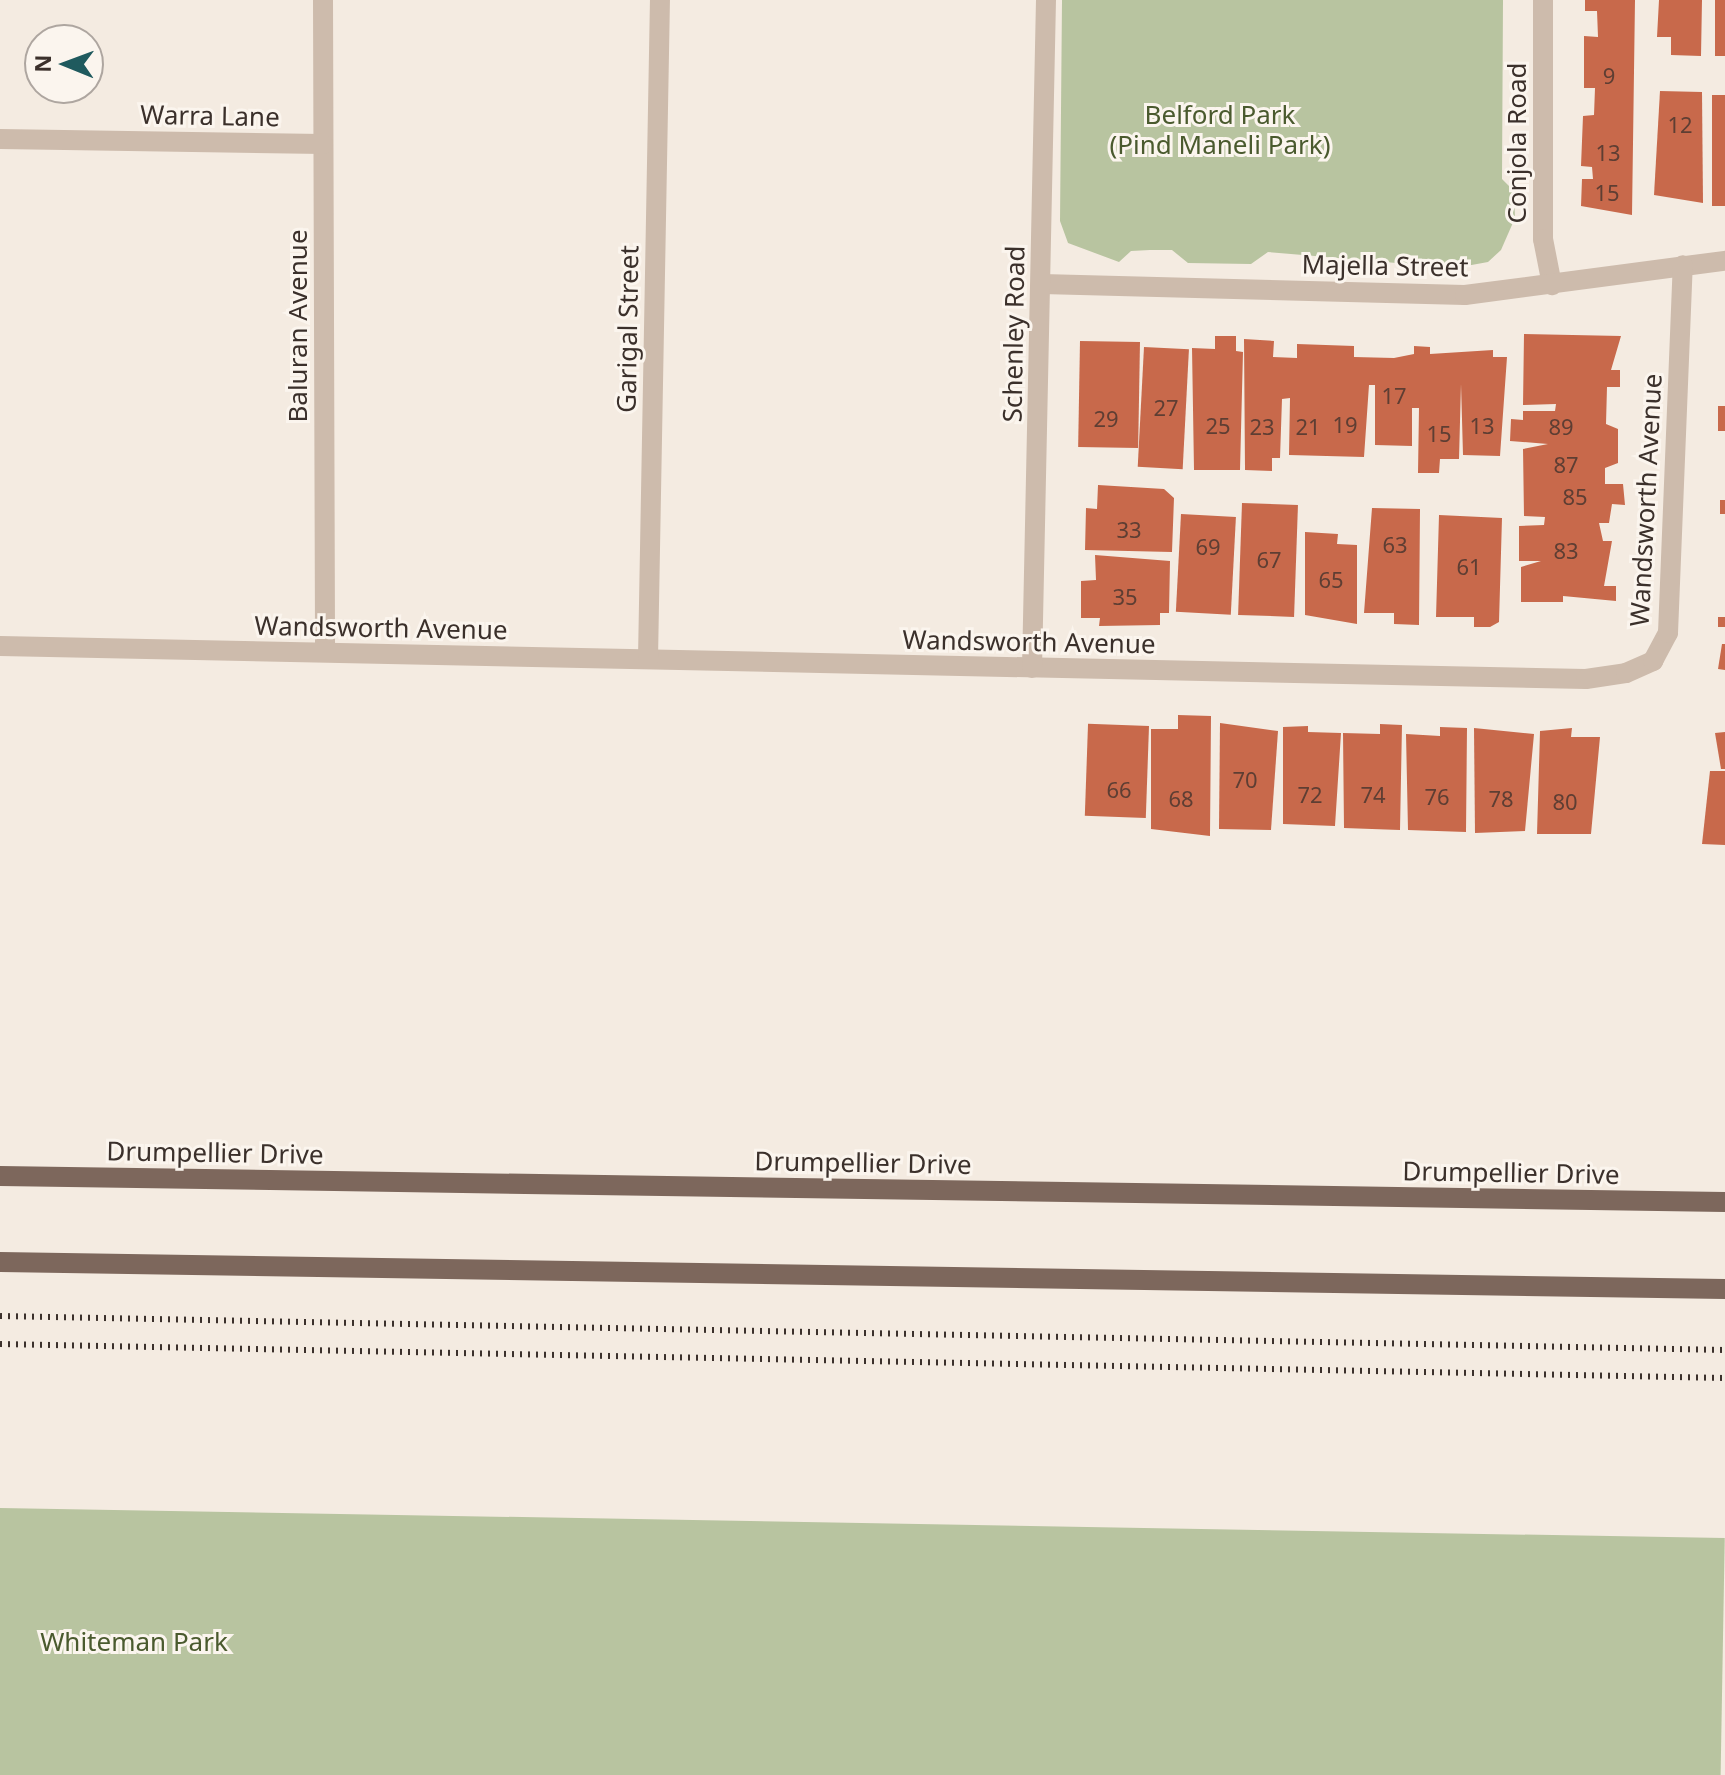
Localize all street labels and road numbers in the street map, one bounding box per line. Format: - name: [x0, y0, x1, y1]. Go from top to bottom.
- street label: Conjola Road: [1501, 62, 1533, 224]
- street label: Warra Lane: [140, 99, 280, 133]
- street label: Baluran Avenue: [282, 229, 314, 423]
- street label: Garigal Street: [611, 245, 645, 413]
- street label: Schenley Road: [997, 245, 1031, 423]
- street label: Majella Street: [1301, 249, 1469, 283]
- street label: Wandsworth Avenue: [1624, 373, 1668, 627]
- street label: Wandsworth Avenue: [254, 610, 508, 646]
- street label: Wandsworth Avenue: [902, 624, 1156, 660]
- street label: Drumpellier Drive: [106, 1136, 324, 1170]
- street label: Drumpellier Drive: [754, 1146, 972, 1180]
- street label: Drumpellier Drive: [1402, 1156, 1620, 1190]

